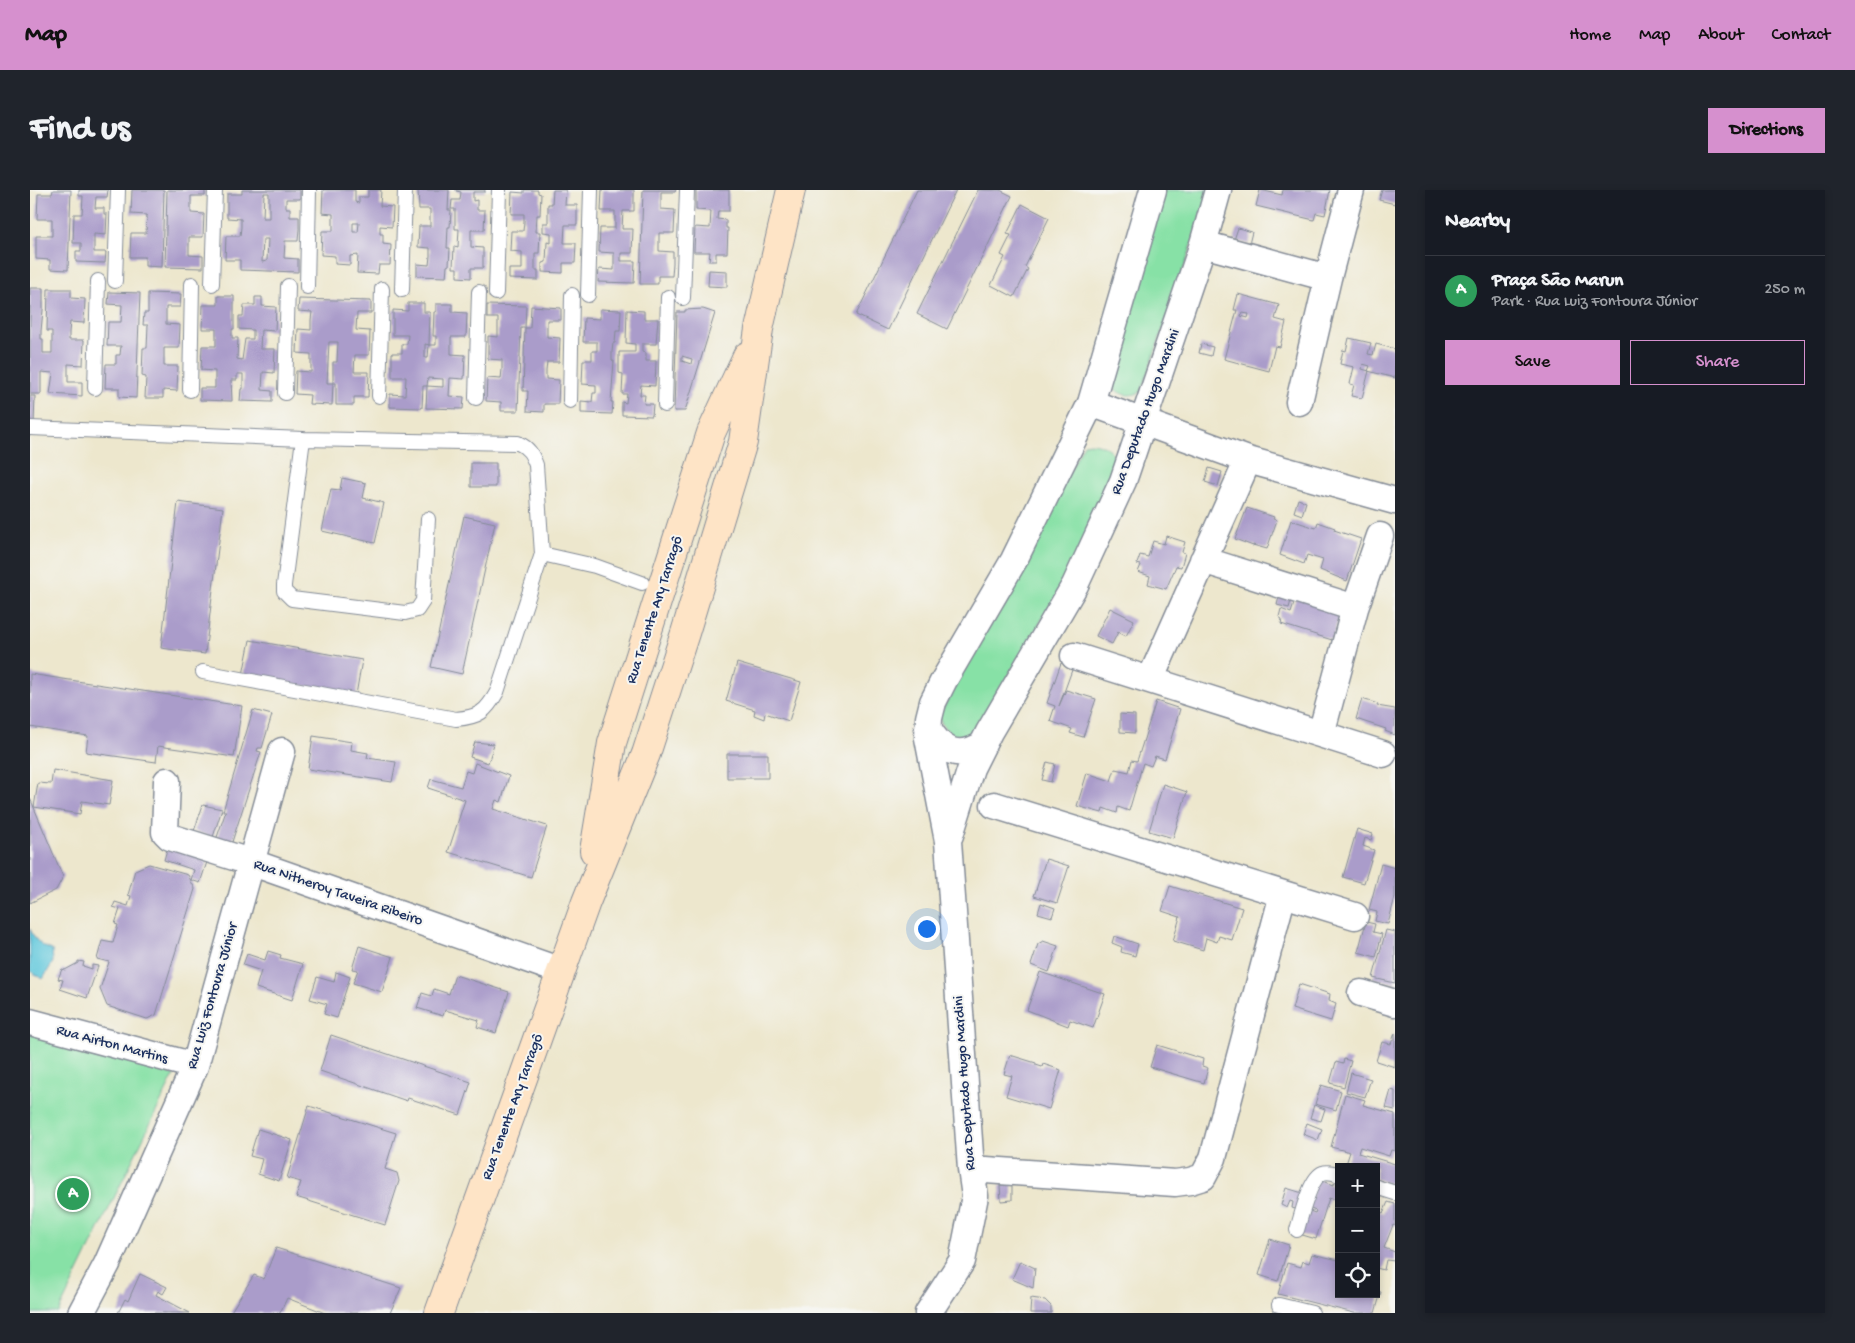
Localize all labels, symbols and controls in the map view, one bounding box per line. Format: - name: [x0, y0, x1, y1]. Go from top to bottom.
- text: Map: [25, 21, 67, 50]
- text: Home: [1569, 25, 1611, 46]
- text: Map: [1639, 25, 1670, 46]
- text: About: [1698, 25, 1744, 46]
- text: Contact: [1772, 25, 1830, 46]
- button: Directions: [1708, 108, 1825, 153]
- text: Find us: [30, 110, 130, 151]
- text: Nearby: [1445, 210, 1510, 235]
- text: Praça São Marun: [1492, 270, 1623, 293]
- text: A: [1456, 281, 1466, 300]
- text: 250 m: [1765, 281, 1805, 300]
- text: Park · Rua Luiz Fontoura Júnior: [1492, 293, 1697, 312]
- street label: Rua Deputado Hugo Mardini: [1108, 327, 1184, 497]
- button: Save: [1445, 340, 1620, 385]
- button: Share: [1630, 340, 1805, 385]
- street label: Rua Tenente Ary Tarragô: [623, 534, 687, 686]
- street label: Rua Nitheroy Taveira Ribeiro: [251, 856, 425, 931]
- your location: [914, 916, 940, 942]
- street label: Rua Luiz Fontoura Júnior: [183, 919, 243, 1071]
- street label: Rua Deputado Hugo Mardini: [950, 995, 980, 1171]
- street label: Rua Airton Martins: [54, 1021, 170, 1069]
- street label: Rua Tenente Ary Tarragô: [478, 1031, 548, 1183]
- map controls: [1335, 1163, 1380, 1298]
- button: +: [1335, 1163, 1380, 1208]
- pin: A: [57, 1175, 89, 1213]
- button: −: [1335, 1208, 1380, 1253]
- button: locate: [1335, 1253, 1380, 1298]

